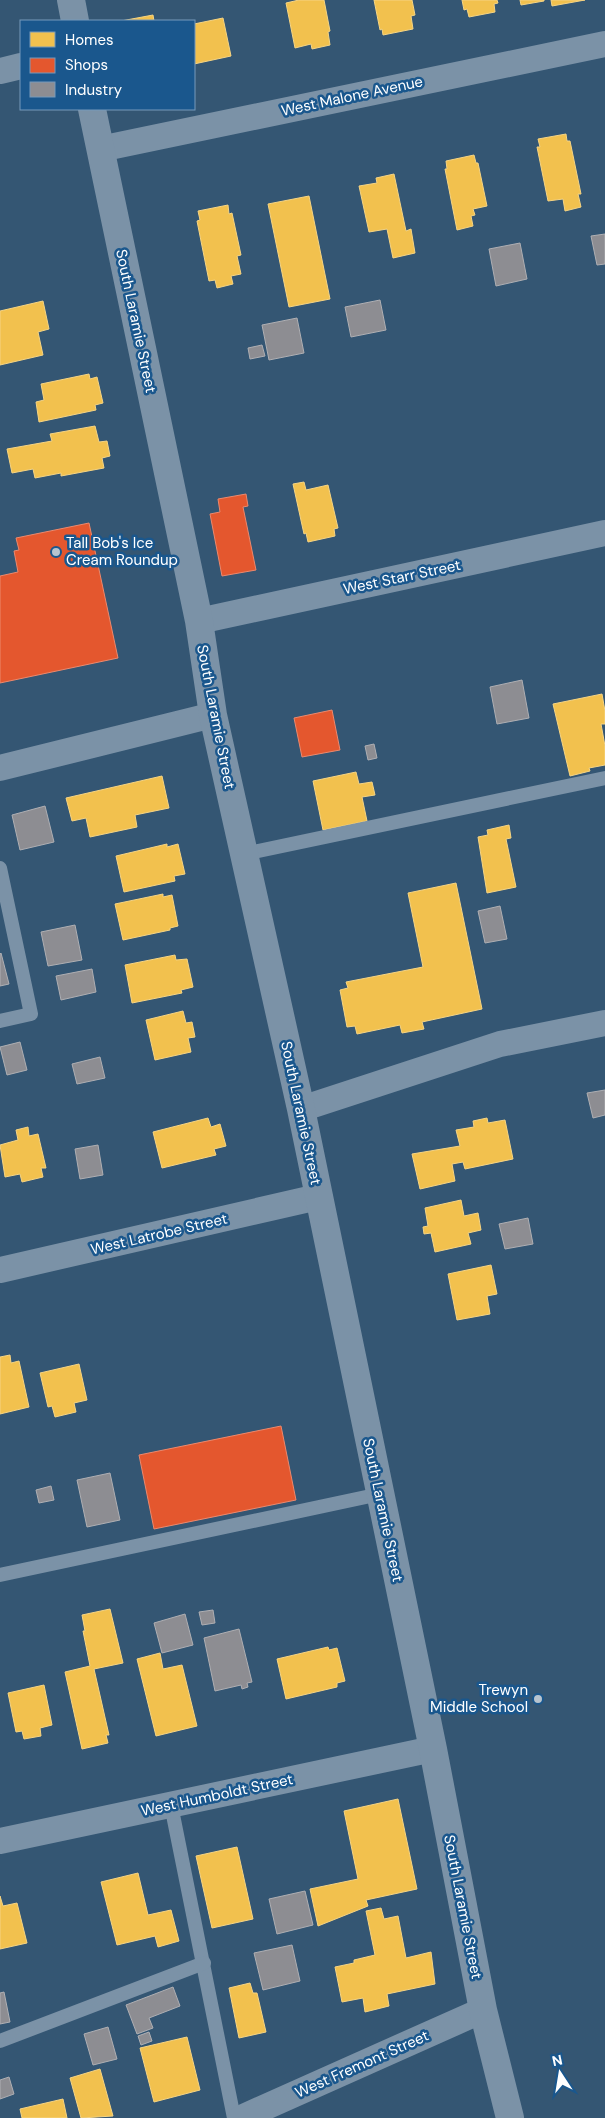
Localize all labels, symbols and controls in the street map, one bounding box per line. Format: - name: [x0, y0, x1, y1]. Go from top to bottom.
- legend: [20, 20, 195, 110]
- text: Homes: [65, 30, 114, 50]
- text: Shops: [65, 55, 108, 75]
- street label: West Malone Avenue: [279, 71, 425, 121]
- text: Industry: [65, 80, 123, 100]
- street label: South Laramie Street: [111, 247, 161, 395]
- place label: Tall Bob's Ice Cream Roundup: [66, 533, 178, 570]
- marker: Tall Bob's Ice Cream Roundup: [50, 546, 62, 558]
- street label: West Starr Street: [341, 555, 463, 599]
- street label: South Laramie Street: [192, 643, 240, 791]
- street label: South Laramie Street: [276, 1039, 326, 1187]
- street label: West Latrobe Street: [89, 1209, 229, 1259]
- street label: South Laramie Street: [358, 1436, 408, 1584]
- place label: Trewyn Middle School: [430, 1680, 528, 1717]
- marker: Trewyn Middle School: [532, 1693, 544, 1705]
- street label: West Humboldt Street: [139, 1769, 295, 1821]
- street label: South Laramie Street: [439, 1833, 487, 1981]
- street label: West Fremont Street: [292, 2025, 432, 2103]
- north arrow: [535, 2048, 585, 2098]
- text: N: [550, 2050, 564, 2070]

